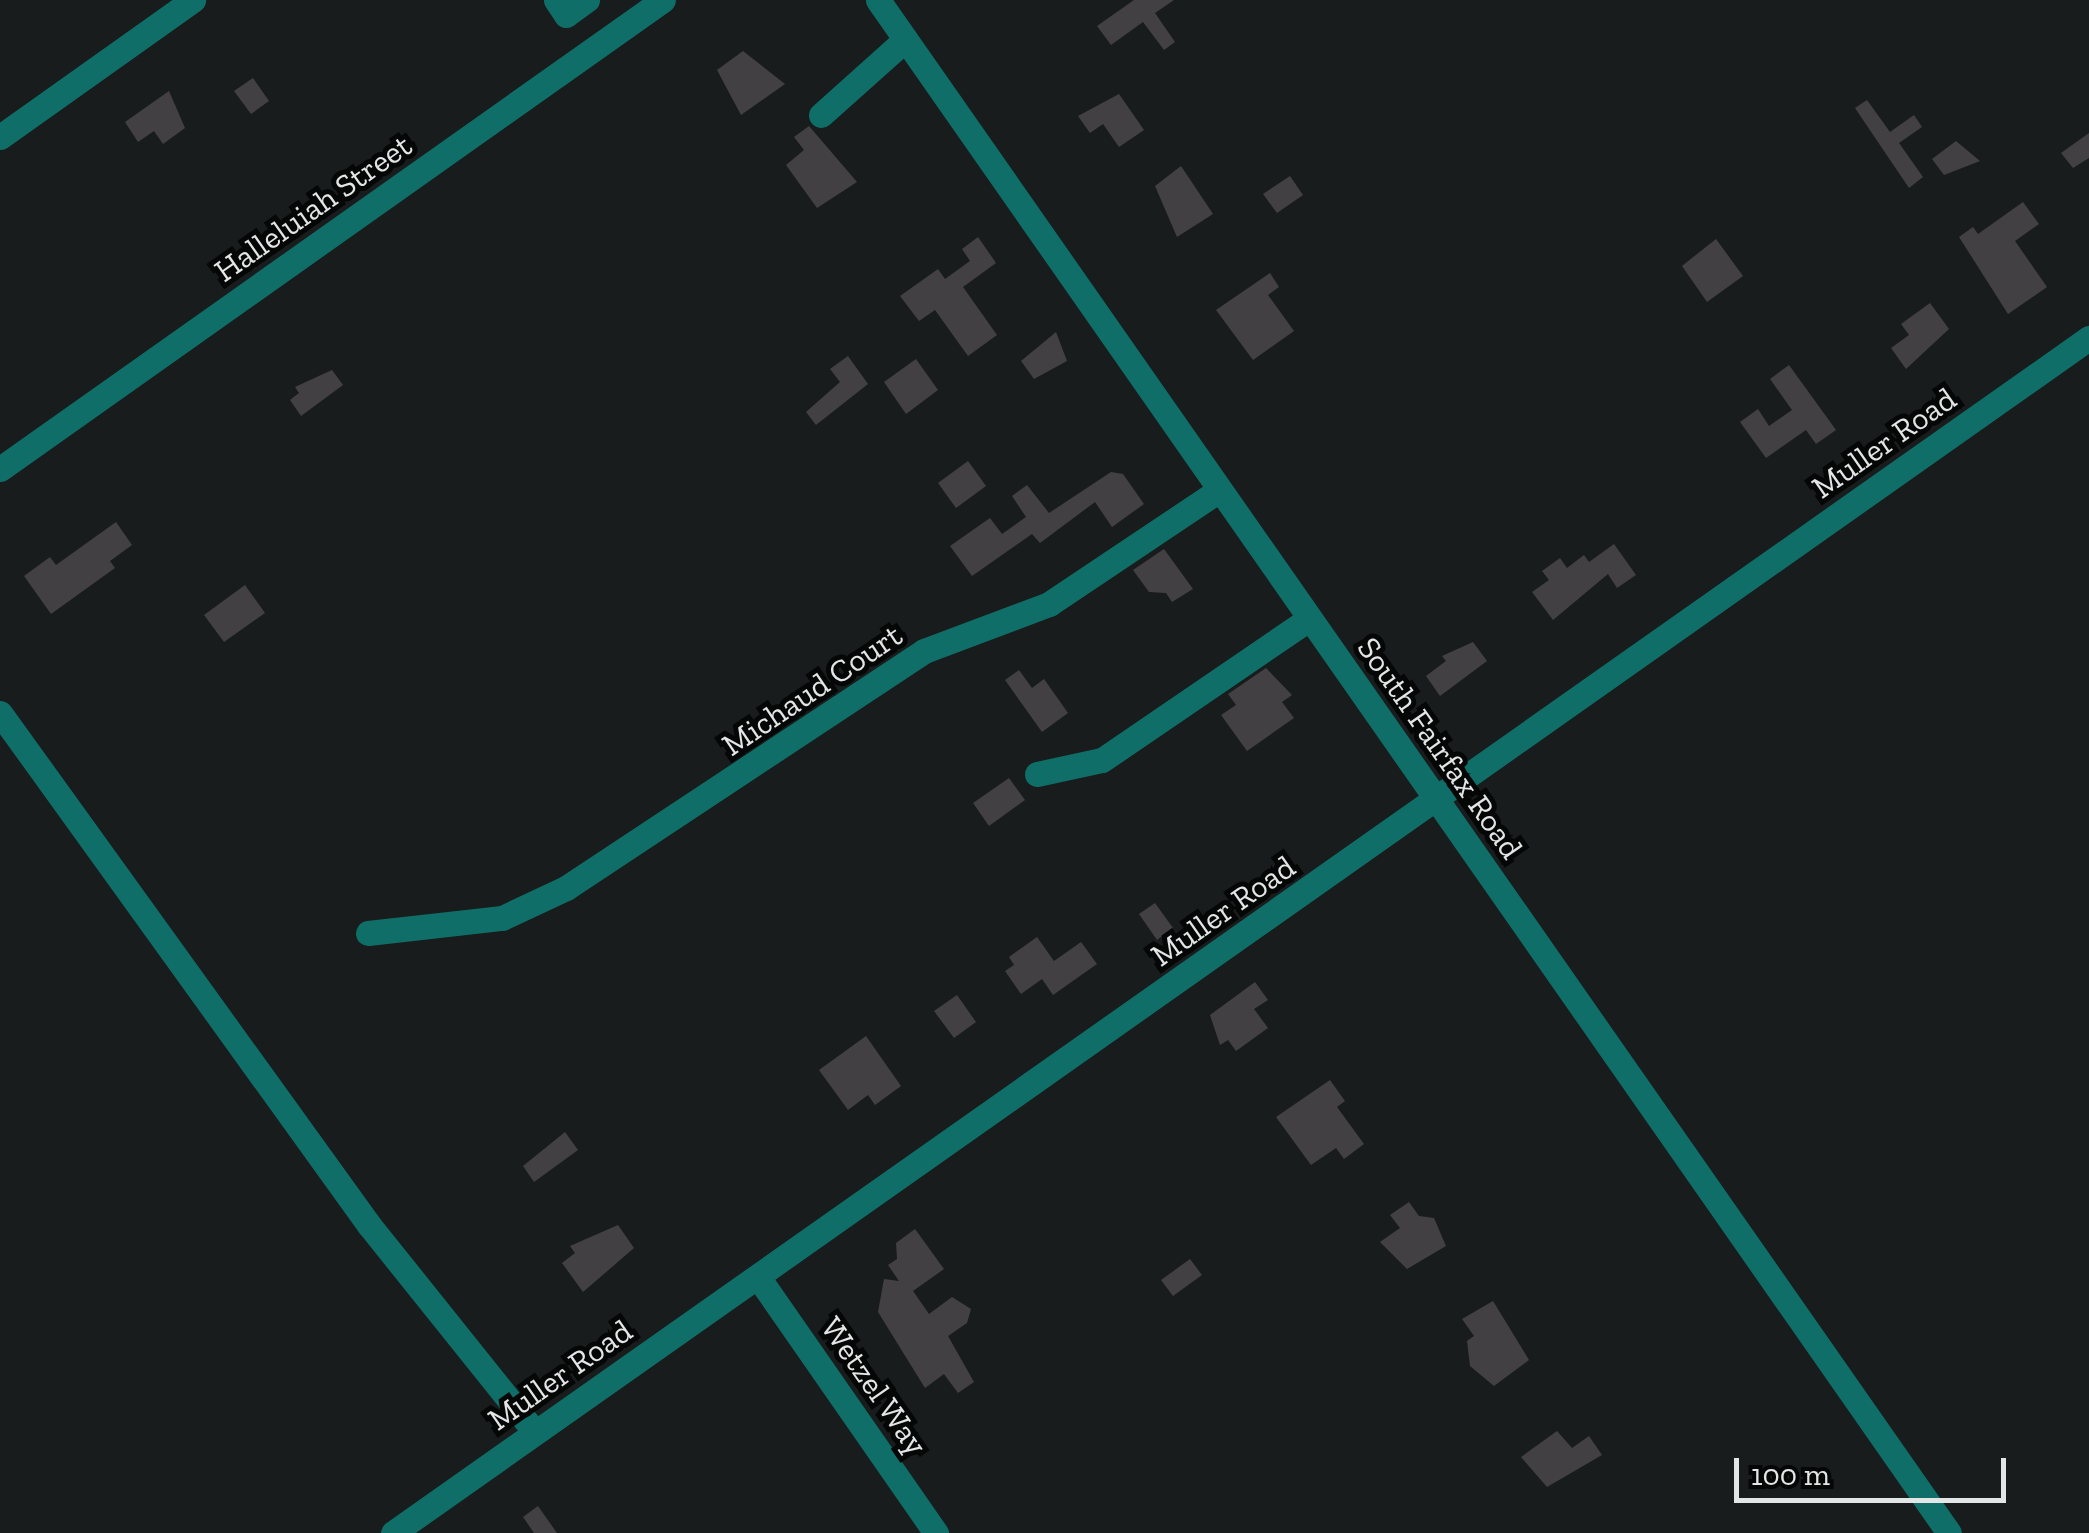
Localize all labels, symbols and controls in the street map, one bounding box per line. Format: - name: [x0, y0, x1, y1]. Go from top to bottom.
- street label: Halleluiah Street: [207, 126, 419, 290]
- street label: Muller Road: [1805, 379, 1963, 507]
- street label: Michaud Court: [715, 616, 909, 764]
- street label: South Fairfax Road: [1349, 630, 1531, 866]
- street label: Muller Road: [1144, 847, 1302, 975]
- street label: Wetzel Way: [812, 1309, 936, 1463]
- street label: Muller Road: [481, 1311, 639, 1439]
- scale bar: [1739, 1438, 2012, 1500]
- text: 100 m: [1751, 1457, 1830, 1493]

